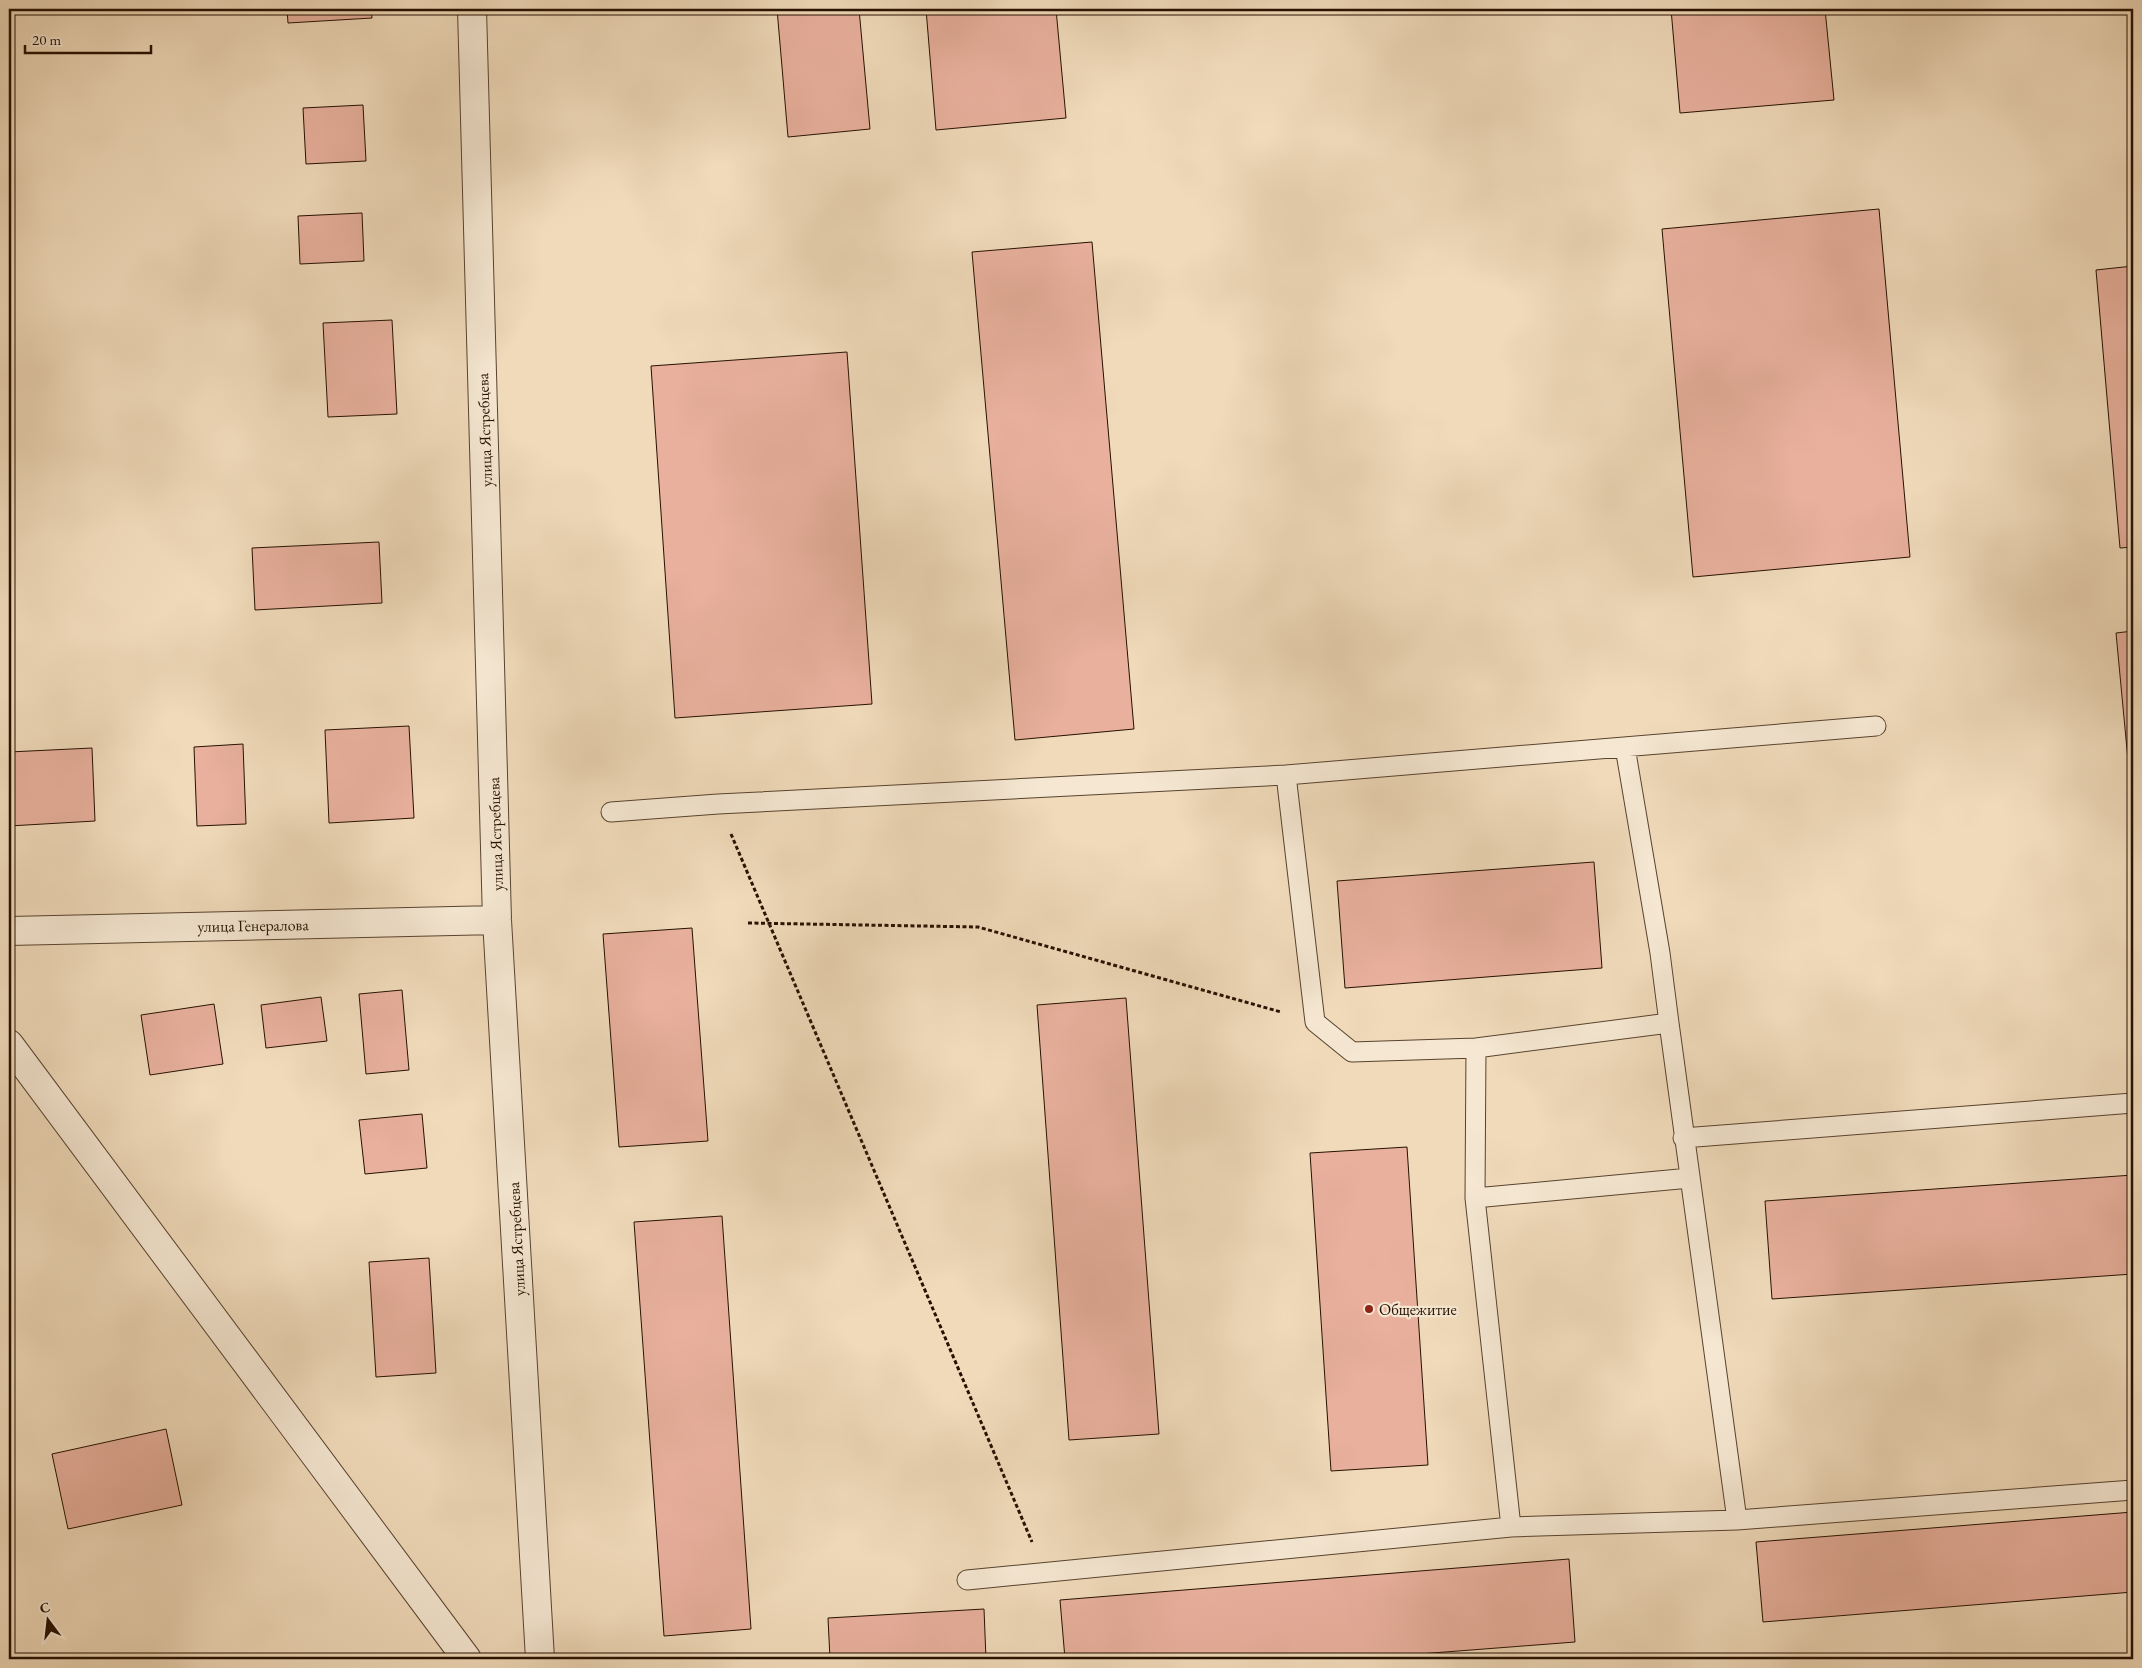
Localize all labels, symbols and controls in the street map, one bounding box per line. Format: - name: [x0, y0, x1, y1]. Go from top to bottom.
- scale bar: [25, 22, 151, 54]
- text: 20 m: [32, 30, 61, 49]
- street label: улица Ястребцева: [472, 372, 497, 487]
- street label: улица Ястребцева: [483, 776, 508, 891]
- street label: улица Генералова: [197, 914, 309, 937]
- street label: улица Ястребцева: [503, 1181, 530, 1297]
- place label: Общежитие: [1379, 1299, 1457, 1320]
- marker: Общежитие: [1363, 1303, 1375, 1315]
- north arrow: [22, 1596, 72, 1646]
- text: С: [38, 1597, 52, 1617]

